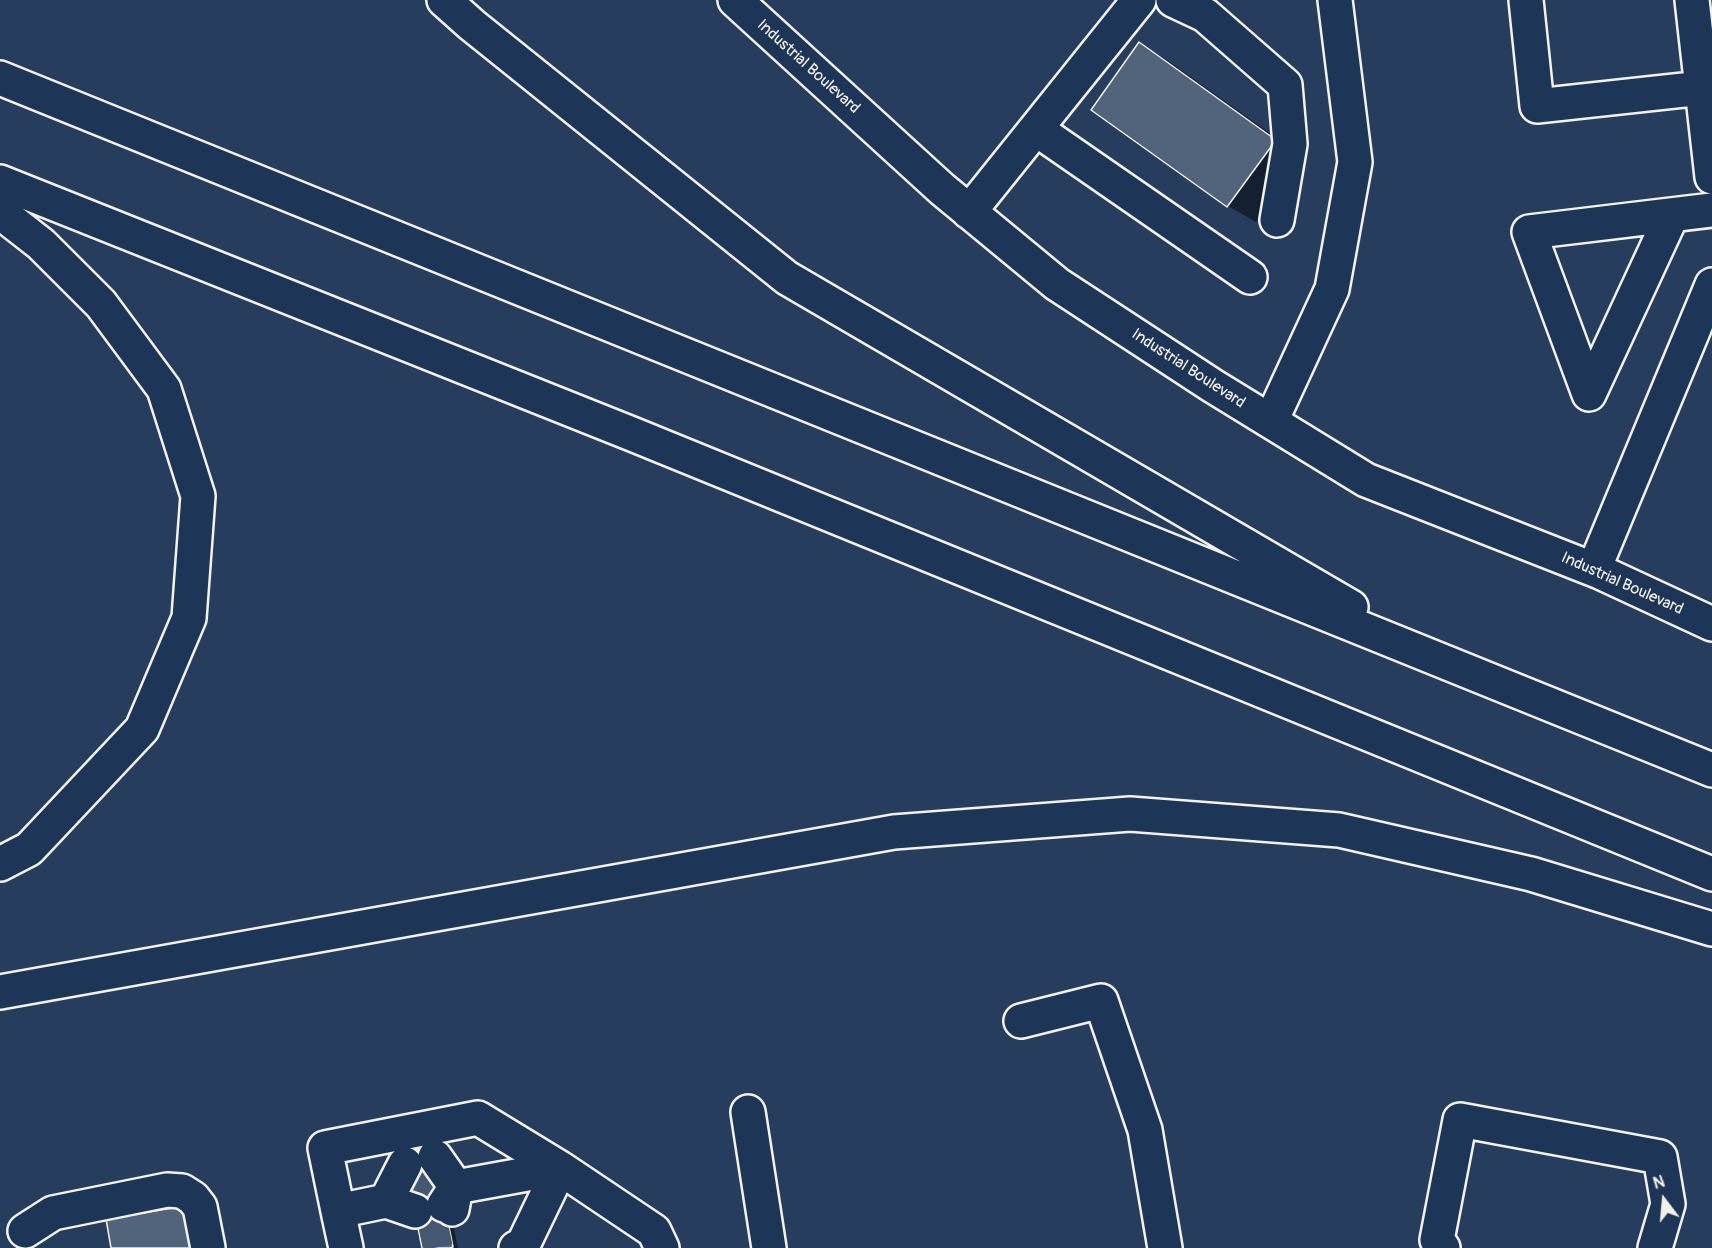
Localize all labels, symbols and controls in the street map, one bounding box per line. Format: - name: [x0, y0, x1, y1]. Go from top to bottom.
- street label: Industrial Boulevard: [753, 16, 863, 118]
- street label: Industrial Boulevard: [1128, 325, 1248, 413]
- street label: Industrial Boulevard: [1558, 548, 1686, 620]
- north arrow: [1634, 1170, 1694, 1230]
- text: N: [1651, 1172, 1667, 1194]

